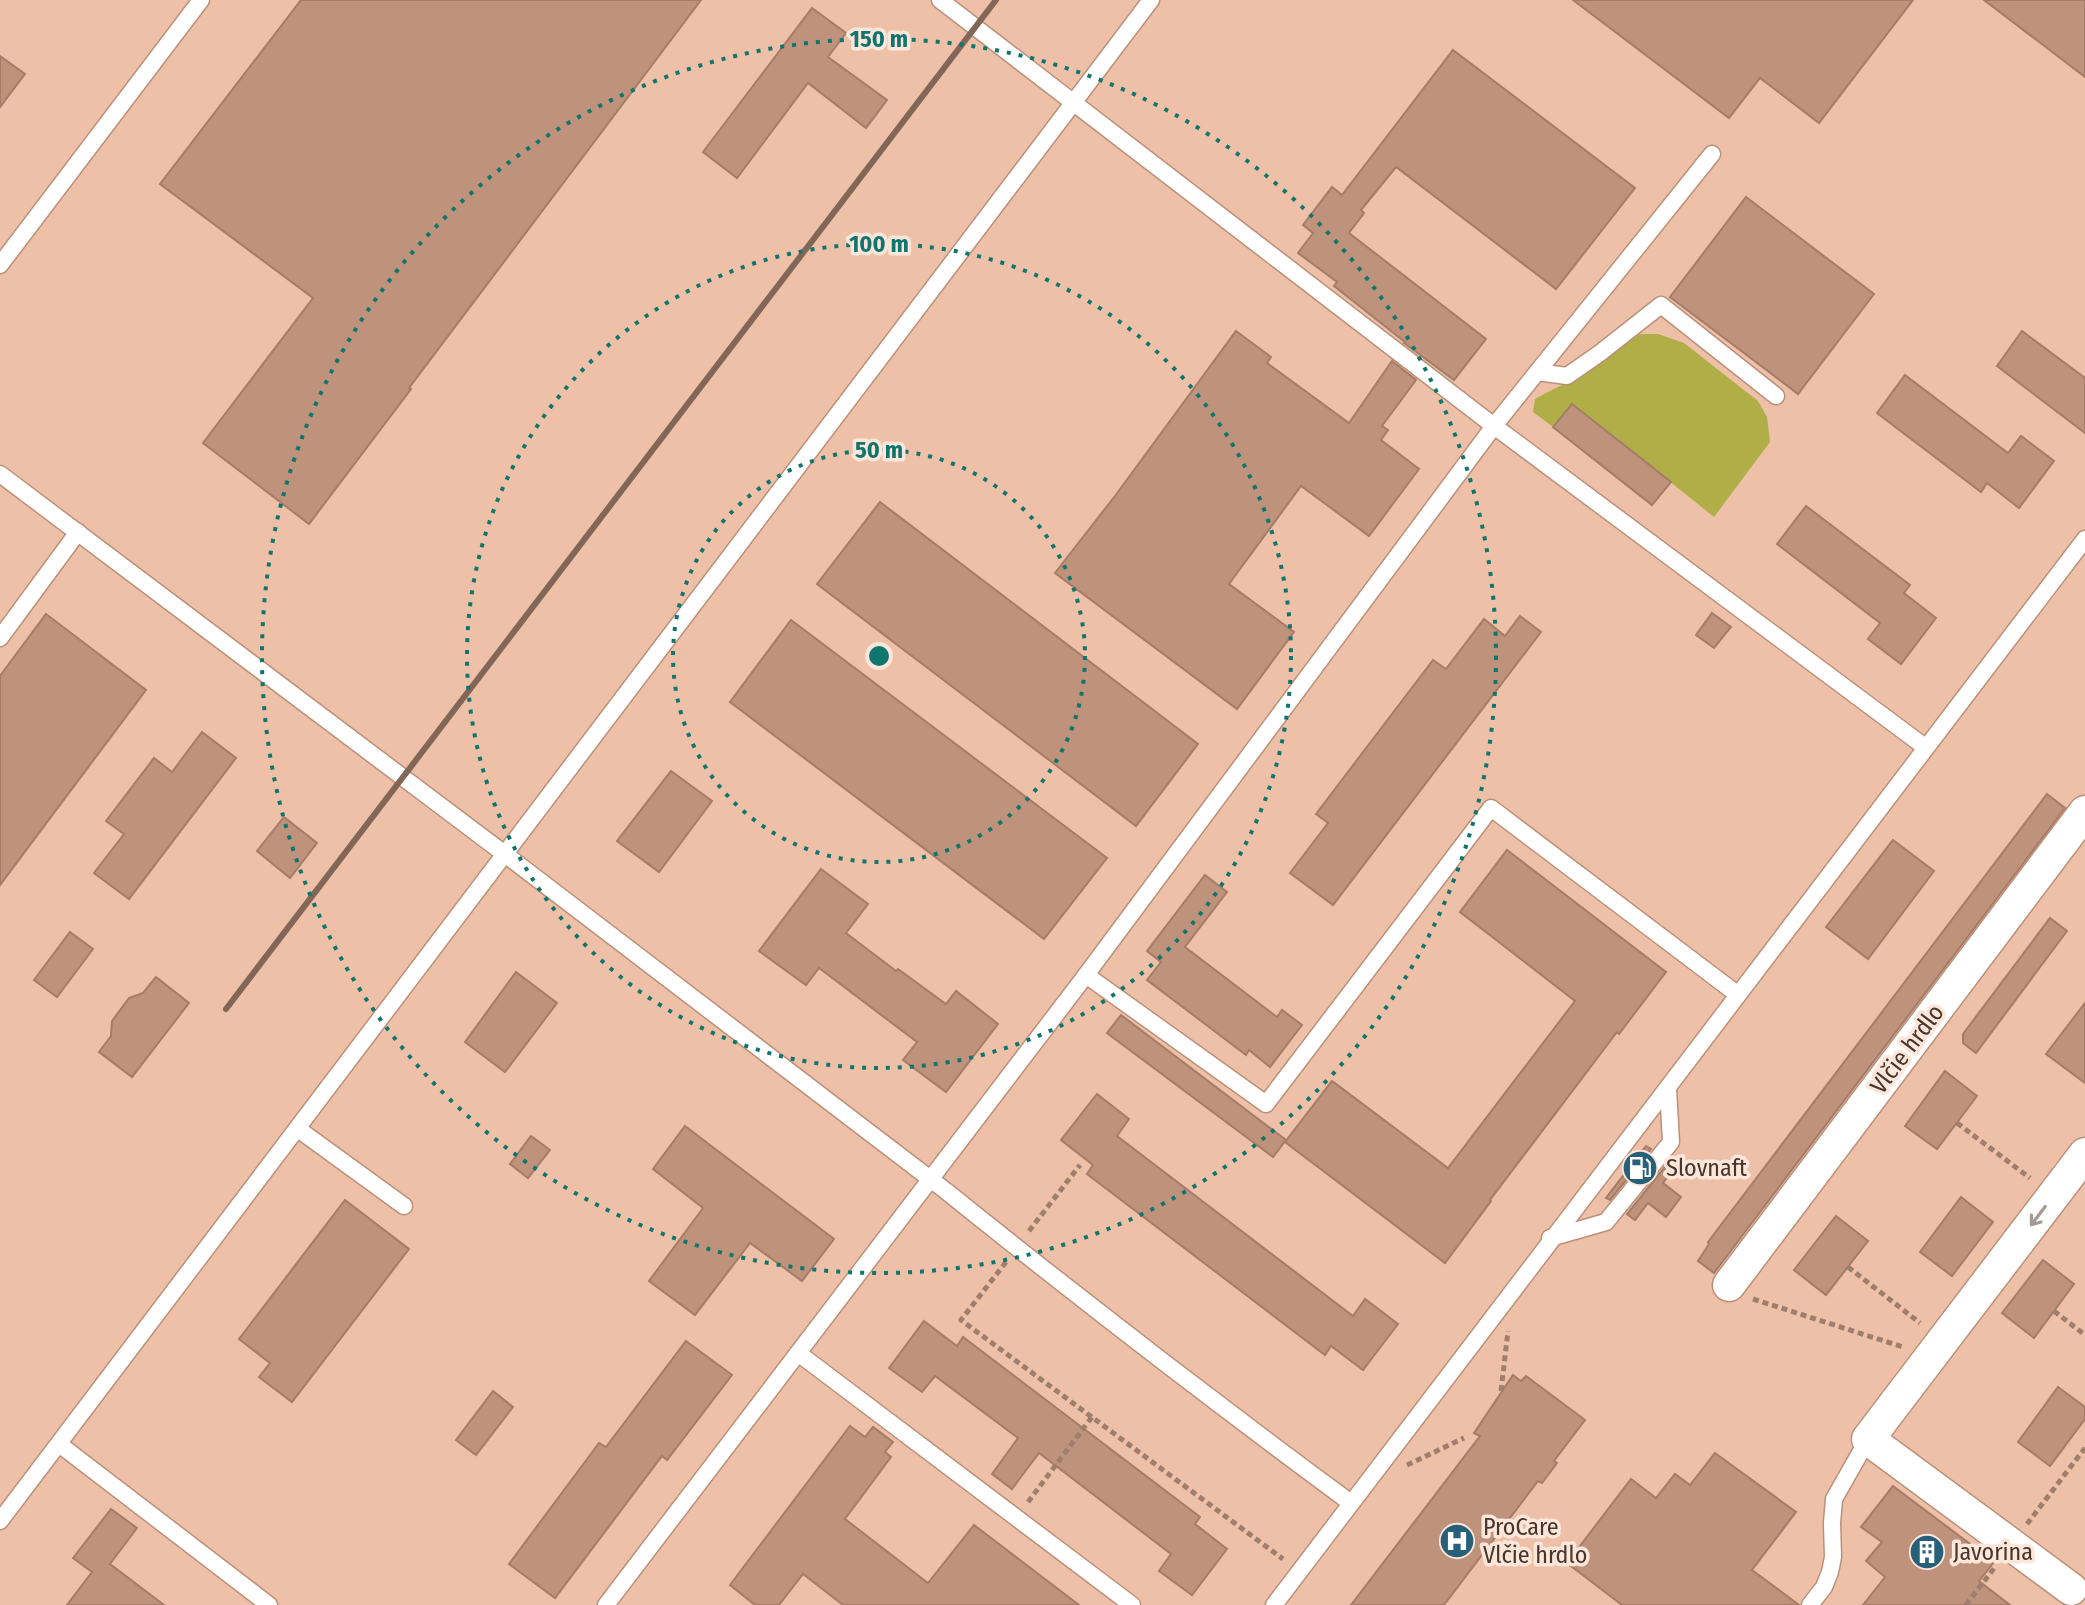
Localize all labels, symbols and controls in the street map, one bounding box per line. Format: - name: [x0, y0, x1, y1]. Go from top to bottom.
- text: 150 m: [850, 25, 908, 53]
- text: 100 m: [849, 230, 909, 258]
- text: 50 m: [855, 436, 903, 464]
- centre of rings: [865, 642, 893, 670]
- street label: Vlčie hrdlo: [1864, 999, 1950, 1099]
- fuel station icon: Slovnaft: [1621, 1149, 1659, 1187]
- place label: Slovnaft: [1666, 1154, 1747, 1182]
- one-way arrow: [2029, 1205, 2046, 1226]
- place label: ProCare Vlčie hrdlo: [1483, 1513, 1587, 1569]
- hospital icon: ProCare Vlčie hrdlo: [1438, 1522, 1476, 1560]
- building icon: Javorina: [1908, 1533, 1946, 1571]
- place label: Javorina: [1953, 1538, 2033, 1566]

